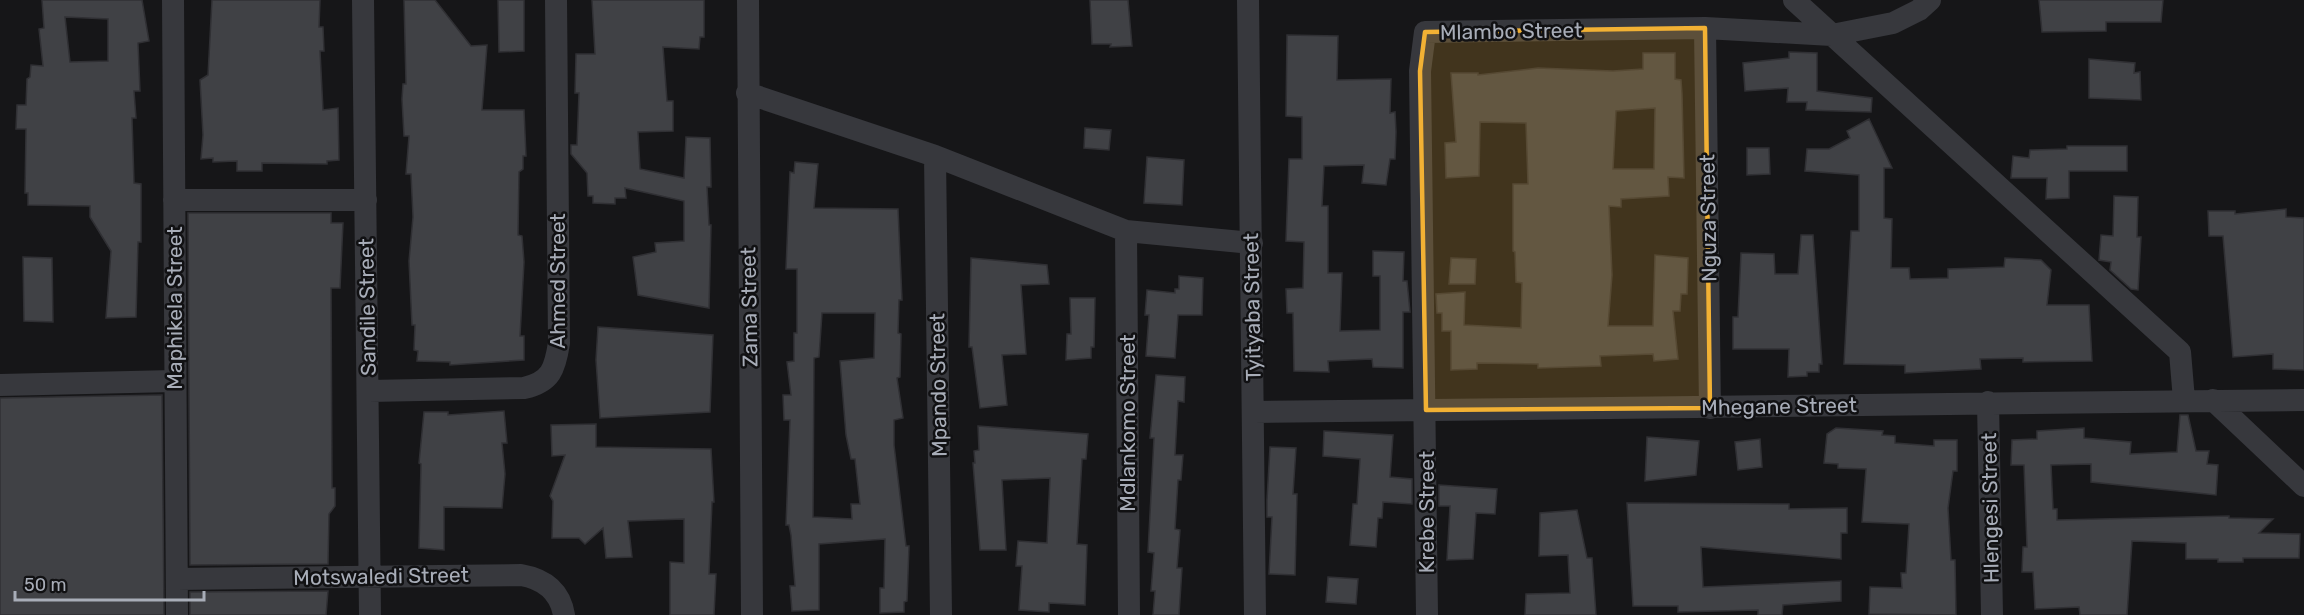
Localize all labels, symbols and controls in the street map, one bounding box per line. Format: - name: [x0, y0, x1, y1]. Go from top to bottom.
- street label: Mlambo Street: [1440, 17, 1582, 45]
- street label: Nguza Street: [1694, 154, 1722, 282]
- street label: Ahmed Street: [545, 213, 570, 349]
- street label: Maphikela Street: [162, 226, 187, 390]
- street label: Tyityaba Street: [1238, 233, 1266, 381]
- street label: Sandile Street: [353, 238, 381, 376]
- street label: Zama Street: [735, 247, 763, 367]
- street label: Mpando Street: [924, 313, 952, 457]
- street label: Mdlankomo Street: [1115, 334, 1140, 512]
- street label: Mhegane Street: [1701, 392, 1857, 420]
- street label: Hlengesi Street: [1976, 433, 2004, 583]
- street label: Krebe Street: [1414, 451, 1439, 573]
- street label: Motswaledi Street: [293, 562, 469, 590]
- scale bar: [15, 564, 204, 602]
- text: 50 m: [24, 574, 67, 596]

